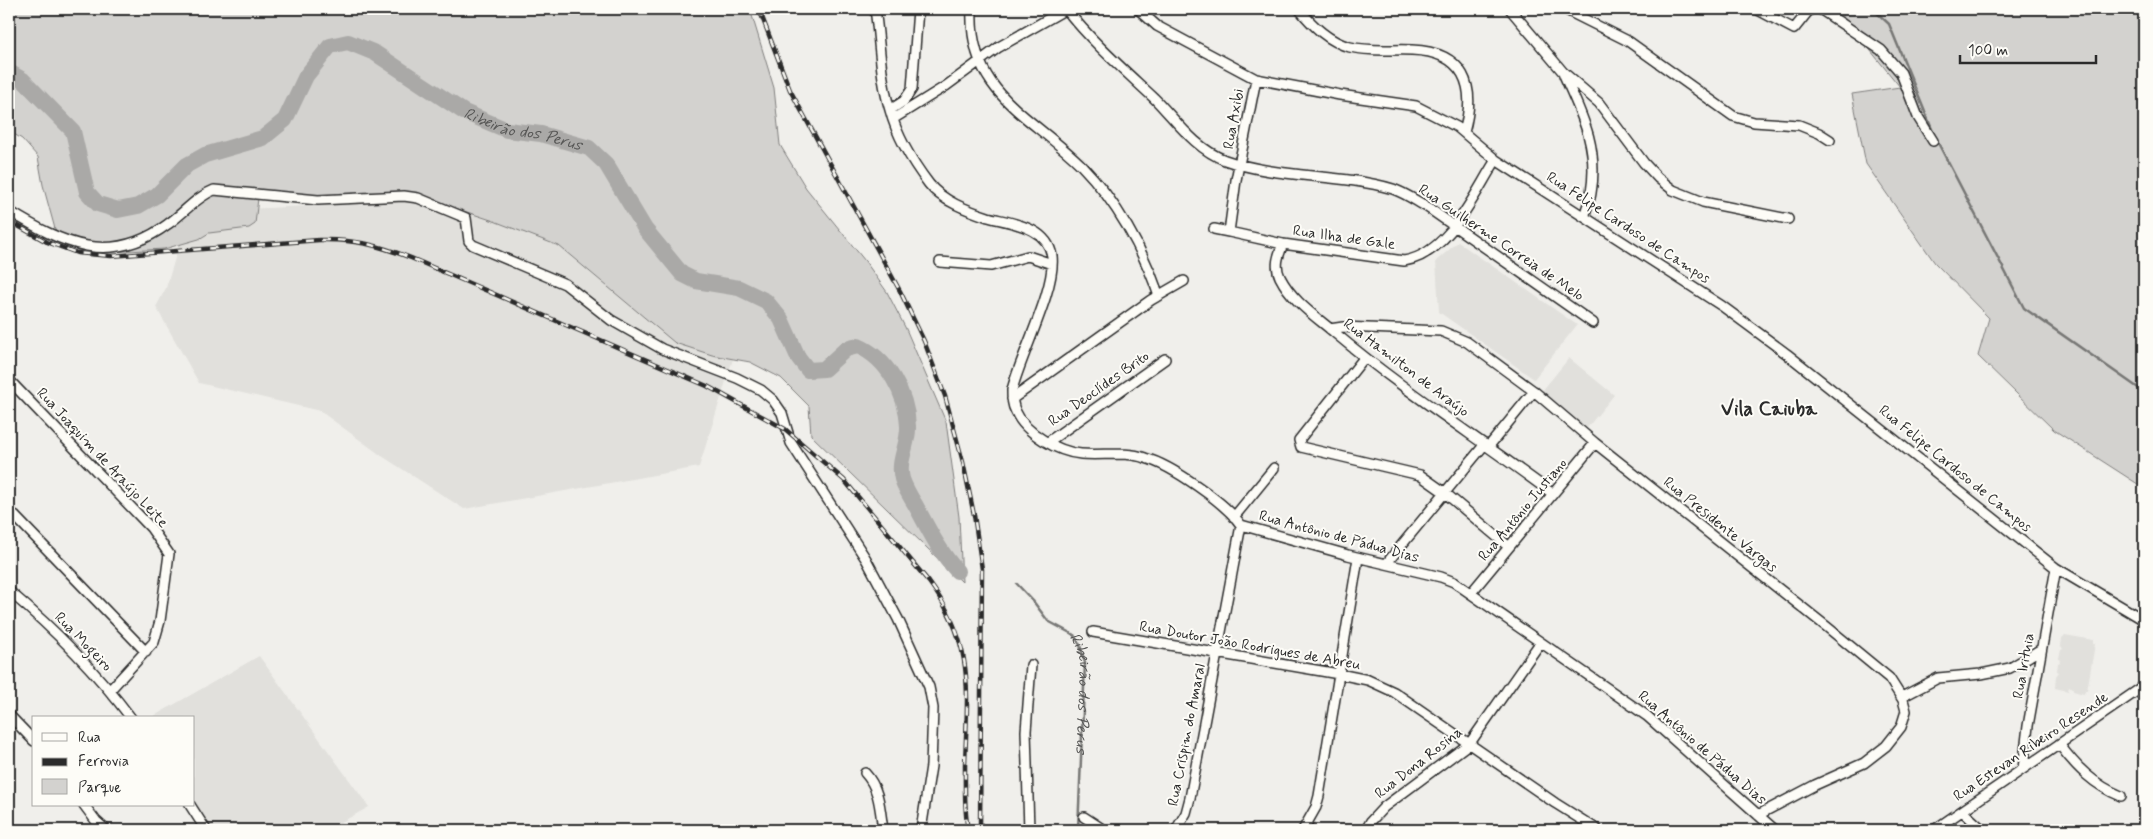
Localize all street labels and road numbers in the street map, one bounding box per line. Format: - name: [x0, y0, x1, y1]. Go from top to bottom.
- street label: Rua Axibi: [1219, 87, 1249, 151]
- street label: Rua Felipe Cardoso de Campos: [1542, 167, 1714, 289]
- street label: Rua Guilherme Correia de Melo: [1414, 180, 1588, 306]
- street label: Rua Ilha de Gale: [1291, 221, 1397, 255]
- street label: Rua Hamilton de Araújo: [1339, 314, 1473, 422]
- street label: Rua Deoclídes Brito: [1044, 347, 1154, 431]
- street label: Rua Joaquim de Araújo Leite: [32, 384, 172, 532]
- street label: Rua Felipe Cardoso de Campos: [1874, 401, 2036, 537]
- street label: Rua Antônio Justiano: [1474, 454, 1572, 566]
- street label: Rua Presidente Vargas: [1658, 473, 1782, 578]
- street label: Rua Antônio de Pádua Dias: [1257, 506, 1421, 568]
- street label: Rua Mogeiro: [49, 608, 116, 677]
- street label: Rua Doutor João Rodrigues de Abreu: [1138, 617, 1362, 675]
- street label: Rua Irituia: [2008, 632, 2040, 700]
- street label: Rua Crispim do Amaral: [1163, 662, 1211, 808]
- street label: Rua Antônio de Pádua Dias: [1633, 686, 1771, 810]
- street label: Rua Estevan Ribeiro Resende: [1950, 688, 2112, 806]
- street label: Rua Dona Rosina: [1371, 722, 1467, 804]

